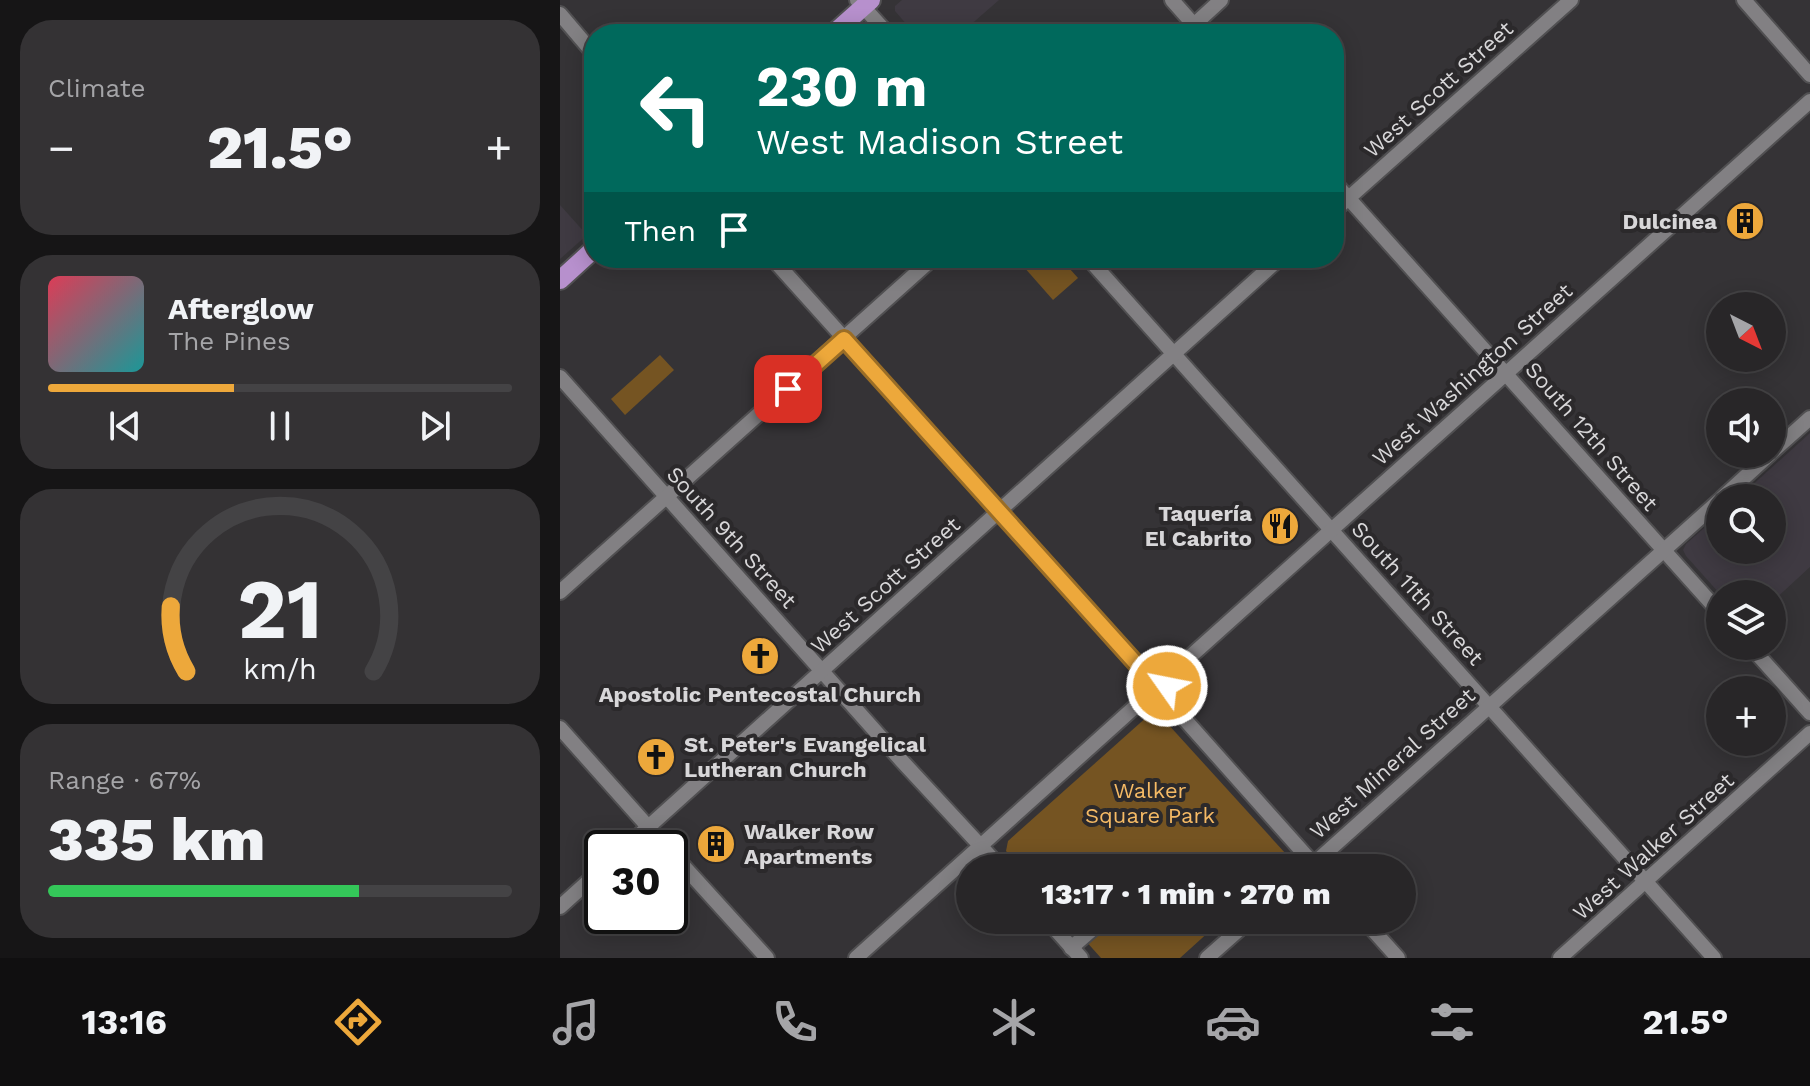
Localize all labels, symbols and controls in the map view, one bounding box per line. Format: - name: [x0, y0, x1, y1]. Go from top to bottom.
- street label: West Scott Street: [1359, 16, 1518, 163]
- text: 230 m: [756, 54, 927, 120]
- icon: left: [624, 56, 728, 160]
- text: Climate: [48, 73, 146, 103]
- text: 21.5°: [207, 112, 353, 183]
- text: West Madison Street: [756, 121, 1123, 163]
- text: −: [48, 122, 75, 174]
- text: +: [485, 122, 512, 174]
- building icon: Dulcinea: [1724, 200, 1766, 242]
- icon: arrive: [712, 208, 756, 252]
- place label: Dulcinea: [1622, 209, 1717, 234]
- text: Then: [624, 213, 696, 248]
- street label: West Washington Street: [1367, 278, 1577, 471]
- text: Afterglow: [168, 291, 314, 326]
- north arrow: [1706, 292, 1786, 372]
- map controls: [1706, 292, 1786, 756]
- text: The Pines: [168, 326, 291, 356]
- pin: [754, 355, 822, 423]
- street label: South 12th Street: [1520, 357, 1663, 516]
- icon: arrive: [766, 367, 810, 411]
- button: sound: [1706, 388, 1786, 468]
- icon: previous: [103, 404, 147, 448]
- icon: pause: [258, 404, 302, 448]
- icon: next: [413, 404, 457, 448]
- street label: South 9th Street: [662, 462, 802, 613]
- button: search: [1706, 484, 1786, 564]
- place label: Taquería El Cabrito: [1145, 501, 1252, 551]
- restaurant icon: Taquería El Cabrito: [1259, 505, 1301, 547]
- street label: West Scott Street: [806, 512, 965, 659]
- street label: South 11th Street: [1347, 516, 1489, 670]
- text: 21: [237, 561, 323, 658]
- button: layers: [1706, 580, 1786, 660]
- church icon: Apostolic Pentecostal Church: [739, 635, 781, 677]
- position arrow: [1125, 644, 1209, 728]
- text: km/h: [243, 652, 317, 686]
- button: +: [1706, 676, 1786, 756]
- place label: Apostolic Pentecostal Church: [599, 682, 921, 707]
- street label: West Mineral Street: [1305, 683, 1480, 844]
- place label: St. Peter's Evangelical Lutheran Church: [684, 732, 927, 782]
- church icon: St. Peter's Evangelical Lutheran Church: [635, 736, 677, 778]
- text: Range · 67%: [48, 765, 201, 795]
- street label: West Walker Street: [1568, 768, 1739, 925]
- park label: Walker Square Park: [1085, 778, 1215, 828]
- text: 335 km: [48, 804, 265, 875]
- place label: Walker Row Apartments: [744, 819, 874, 869]
- building icon: Walker Row Apartments: [695, 823, 737, 865]
- speed limit sign: 30: [584, 830, 688, 934]
- text: 13:17 · 1 min · 270 m: [1041, 876, 1331, 911]
- icon: directions: [330, 994, 386, 1050]
- icon: music: [548, 994, 604, 1050]
- icon: phone: [767, 994, 823, 1050]
- icon: climate: [986, 994, 1042, 1050]
- icon: car: [1205, 994, 1261, 1050]
- icon: filters: [1424, 994, 1480, 1050]
- text: 13:16: [81, 1001, 167, 1043]
- text: 21.5°: [1642, 1001, 1729, 1043]

